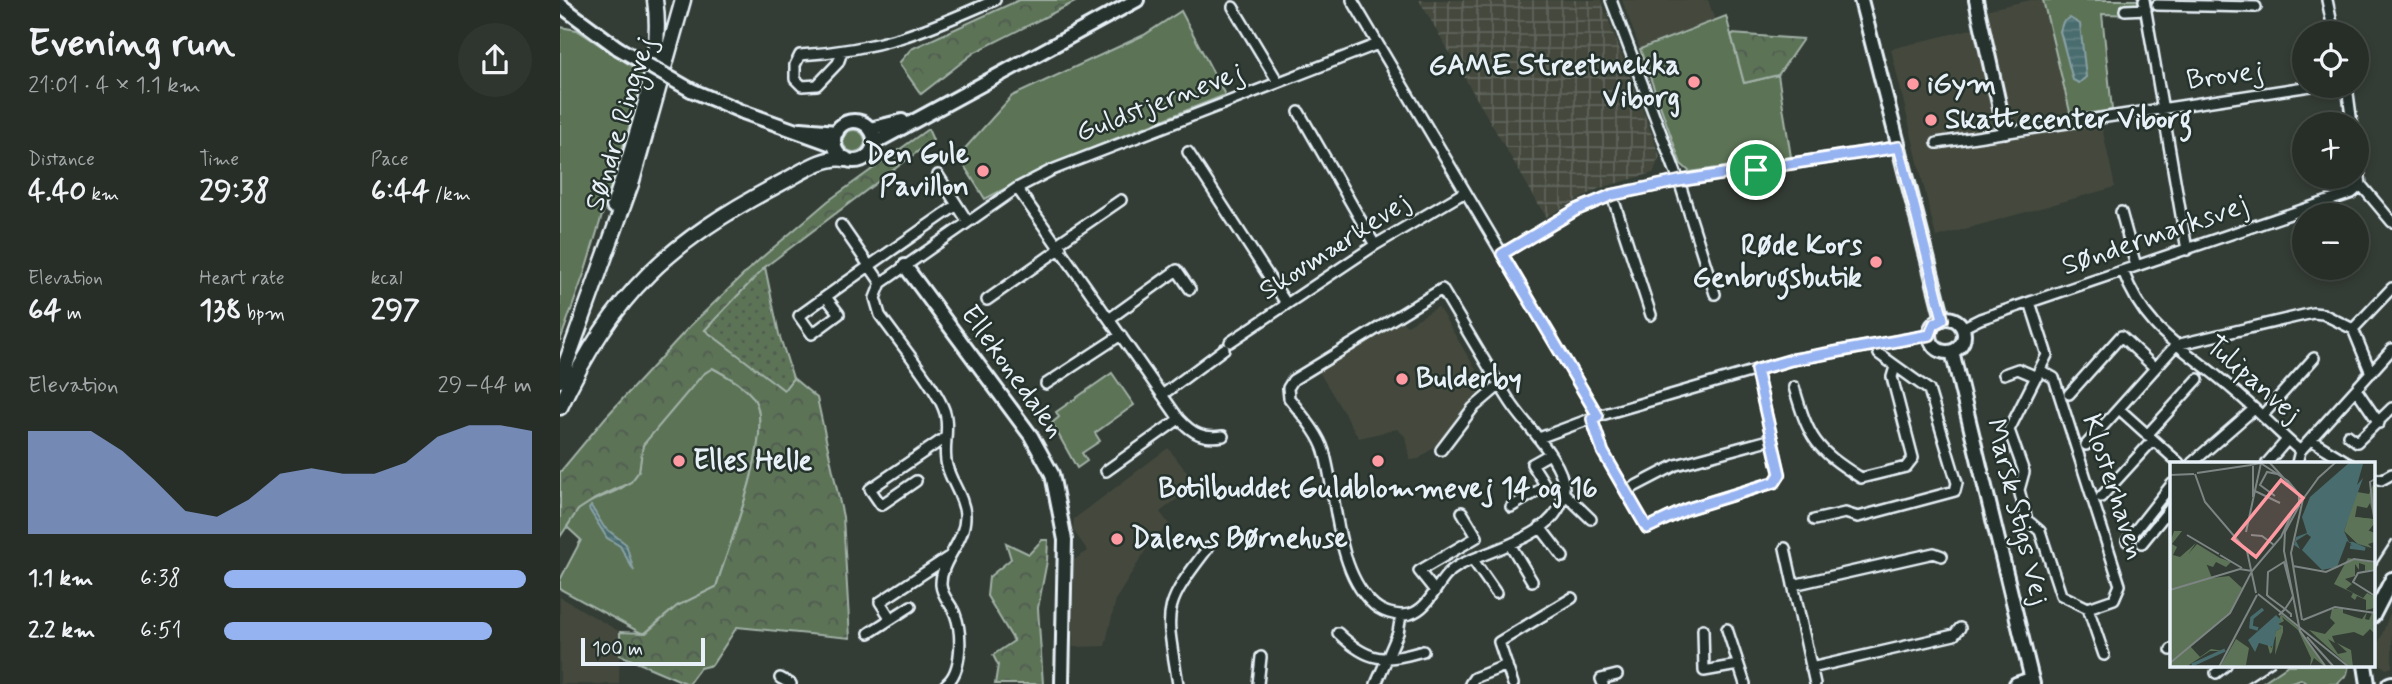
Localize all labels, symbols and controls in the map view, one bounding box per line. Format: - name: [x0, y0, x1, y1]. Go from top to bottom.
- text: Evening run: [28, 20, 235, 69]
- map controls: [2292, 21, 2369, 280]
- button: locate: [2292, 21, 2369, 98]
- button: share: [458, 23, 532, 97]
- street label: Søndre Ringvej: [577, 33, 667, 216]
- place label: GAME Streetmekka Viborg: [1429, 48, 1680, 118]
- street label: Brovej: [2184, 52, 2266, 100]
- street label: Guldstjernevej: [1071, 54, 1249, 152]
- place label: iGym: [1927, 66, 1996, 103]
- text: 21:01 · 4 × 1.1 km: [28, 71, 201, 101]
- marker: GAME Streetmekka Viborg: [1686, 74, 1702, 90]
- marker: iGym: [1905, 76, 1921, 92]
- place label: Skattecenter Viborg: [1945, 102, 2192, 142]
- marker: Skattecenter Viborg: [1923, 112, 1939, 128]
- button: +: [2292, 112, 2369, 189]
- place label: Den Gule Pavillon: [865, 137, 969, 206]
- pin: [1726, 140, 1786, 200]
- text: Distance: [28, 147, 95, 172]
- text: Time: [199, 147, 239, 172]
- text: Pace: [371, 147, 408, 172]
- icon: arrive: [1737, 151, 1775, 189]
- marker: Den Gule Pavillon: [975, 163, 991, 179]
- text: 4.40: [28, 172, 86, 211]
- text: 29:38: [199, 172, 270, 211]
- text: 6:44: [371, 172, 430, 211]
- text: km: [86, 182, 119, 207]
- text: /km: [430, 182, 471, 207]
- street label: Skovmærkevej: [1252, 184, 1418, 310]
- street label: Søndermarksvej: [2057, 187, 2253, 285]
- button: −: [2292, 203, 2369, 280]
- place label: Røde Kors Genbrugsbutik: [1692, 228, 1863, 300]
- marker: Røde Kors Genbrugsbutik: [1868, 254, 1884, 270]
- text: Elevation: [28, 266, 103, 291]
- text: Heart rate: [199, 266, 285, 291]
- text: kcal: [371, 266, 403, 291]
- text: 64: [28, 291, 62, 330]
- text: 138: [199, 291, 242, 330]
- text: 297: [371, 291, 420, 330]
- street label: Ellekonedalen: [951, 298, 1073, 446]
- text: m: [62, 301, 82, 326]
- text: bpm: [242, 301, 285, 326]
- street label: Tulipanvej: [2197, 328, 2309, 432]
- place label: Bulderby: [1416, 361, 1522, 398]
- text: Elevation: [28, 371, 119, 401]
- text: 29–44 m: [437, 371, 532, 401]
- marker: Bulderby: [1394, 371, 1410, 387]
- street label: Klosterhaven: [2072, 410, 2154, 564]
- street label: Marsk Stigs Vej: [1976, 415, 2058, 609]
- place label: Elles Helle: [693, 443, 813, 480]
- marker: Elles Helle: [671, 453, 687, 469]
- marker: Botilbuddet Guldblommevej 14 og 16: [1370, 453, 1386, 469]
- inset map: [2170, 462, 2374, 666]
- place label: Botilbuddet Guldblommevej 14 og 16: [1158, 471, 1598, 509]
- place label: Dalens Børnehuse: [1131, 521, 1348, 558]
- marker: Dalens Børnehuse: [1109, 531, 1125, 547]
- text: 1.1 km: [28, 564, 93, 594]
- text: 6:38: [140, 564, 181, 594]
- text: 2.2 km: [28, 616, 95, 646]
- text: 6:51: [140, 616, 182, 646]
- scale bar: [581, 635, 705, 667]
- text: 100 m: [592, 637, 643, 662]

